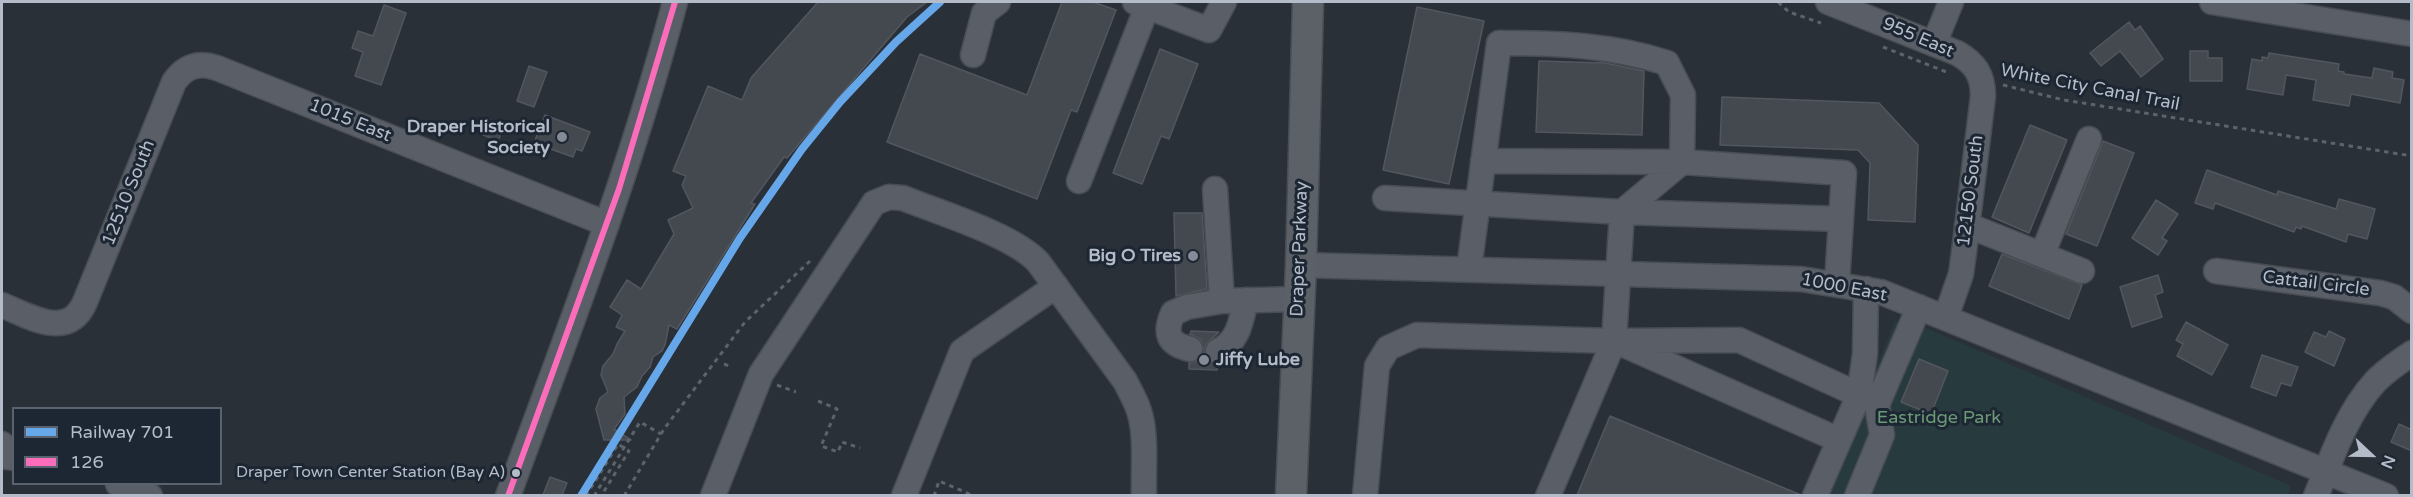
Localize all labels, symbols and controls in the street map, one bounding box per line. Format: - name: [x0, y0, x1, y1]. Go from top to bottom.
- street label: 955 East: [1879, 13, 1957, 63]
- street label: White City Canal Trail: [1999, 60, 2181, 116]
- street label: 1015 East: [306, 95, 394, 147]
- place label: Draper Historical Society: [407, 116, 550, 158]
- marker: Draper Historical Society: [555, 130, 569, 144]
- street label: 12150 South: [1953, 134, 1989, 248]
- street label: 12510 South: [98, 137, 160, 249]
- street label: Draper Parkway: [1287, 181, 1313, 317]
- place label: Big O Tires: [1088, 245, 1181, 267]
- marker: Big O Tires: [1186, 249, 1200, 263]
- street label: Cattail Circle: [2261, 267, 2371, 301]
- street label: 1000 East: [1799, 269, 1889, 307]
- place label: Jiffy Lube: [1216, 349, 1300, 371]
- marker: Jiffy Lube: [1197, 353, 1211, 367]
- legend: [12, 407, 222, 485]
- park label: Eastridge Park: [1877, 407, 2001, 429]
- text: Railway 701: [70, 421, 174, 443]
- north arrow: [2341, 425, 2401, 485]
- text: 126: [70, 451, 104, 473]
- text: N: [2376, 452, 2399, 471]
- place label: Draper Town Center Station (Bay A): [236, 463, 505, 483]
- marker: Draper Town Center Station (Bay A): [510, 467, 522, 479]

